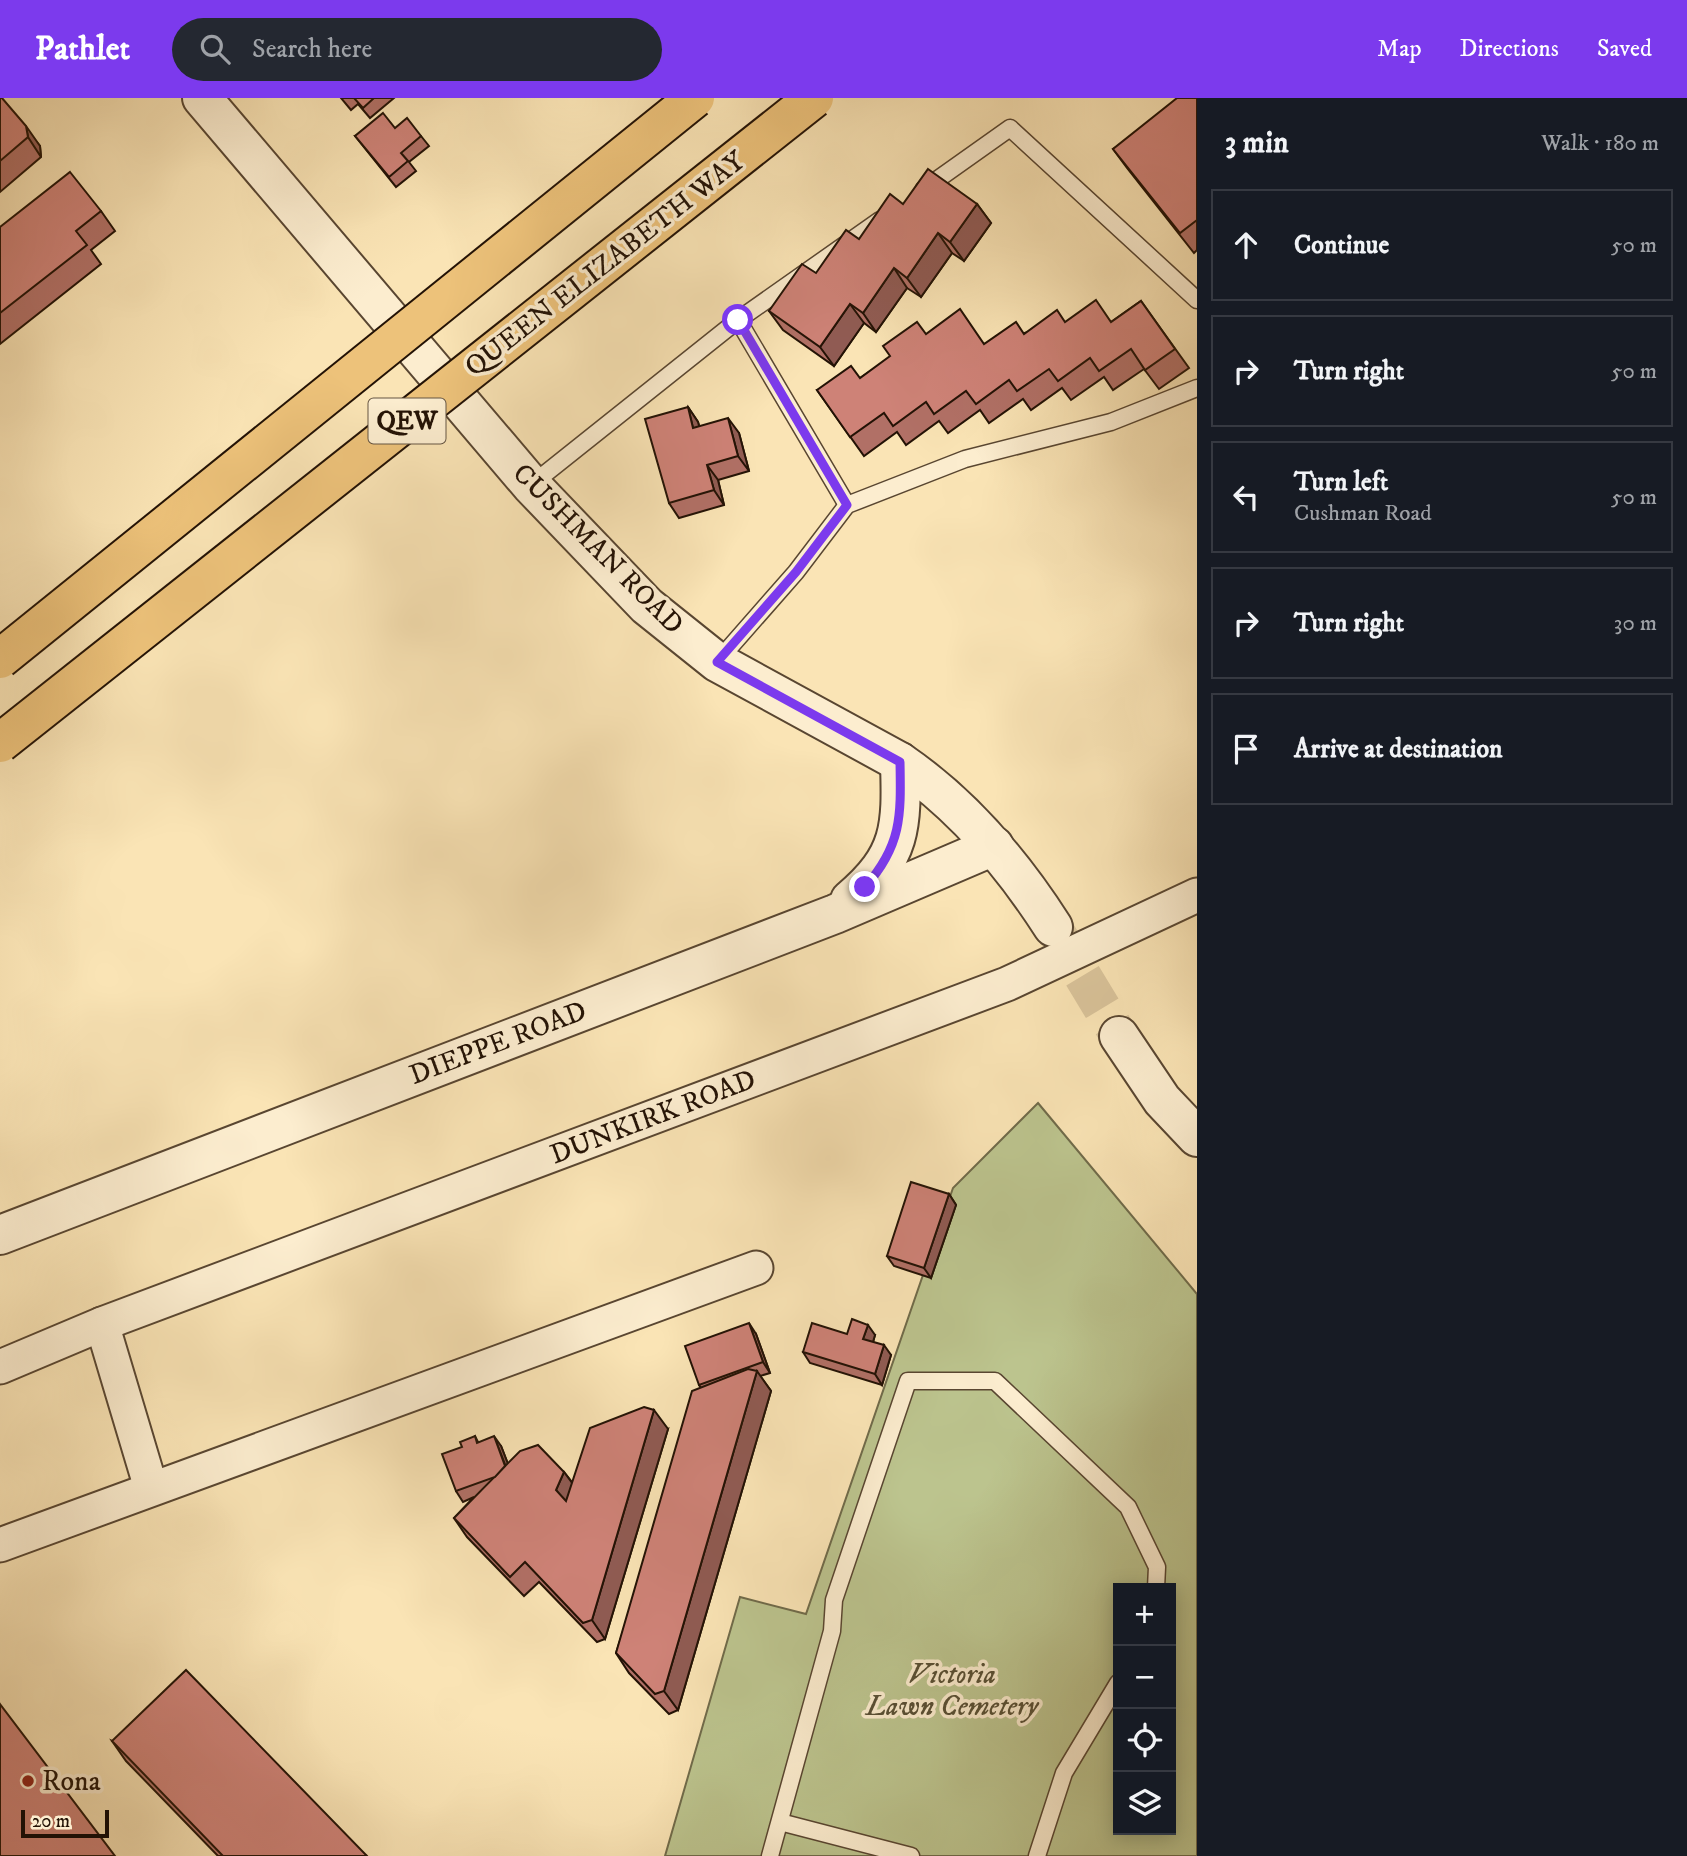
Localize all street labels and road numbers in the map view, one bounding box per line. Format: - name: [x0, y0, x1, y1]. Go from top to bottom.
- street label: QUEEN ELIZABETH WAY: [458, 143, 752, 384]
- road number: QEW: [368, 398, 446, 444]
- street label: CUSHMAN ROAD: [505, 456, 691, 642]
- street label: DIEPPE ROAD: [404, 993, 592, 1093]
- street label: DUNKIRK ROAD: [545, 1062, 761, 1172]

